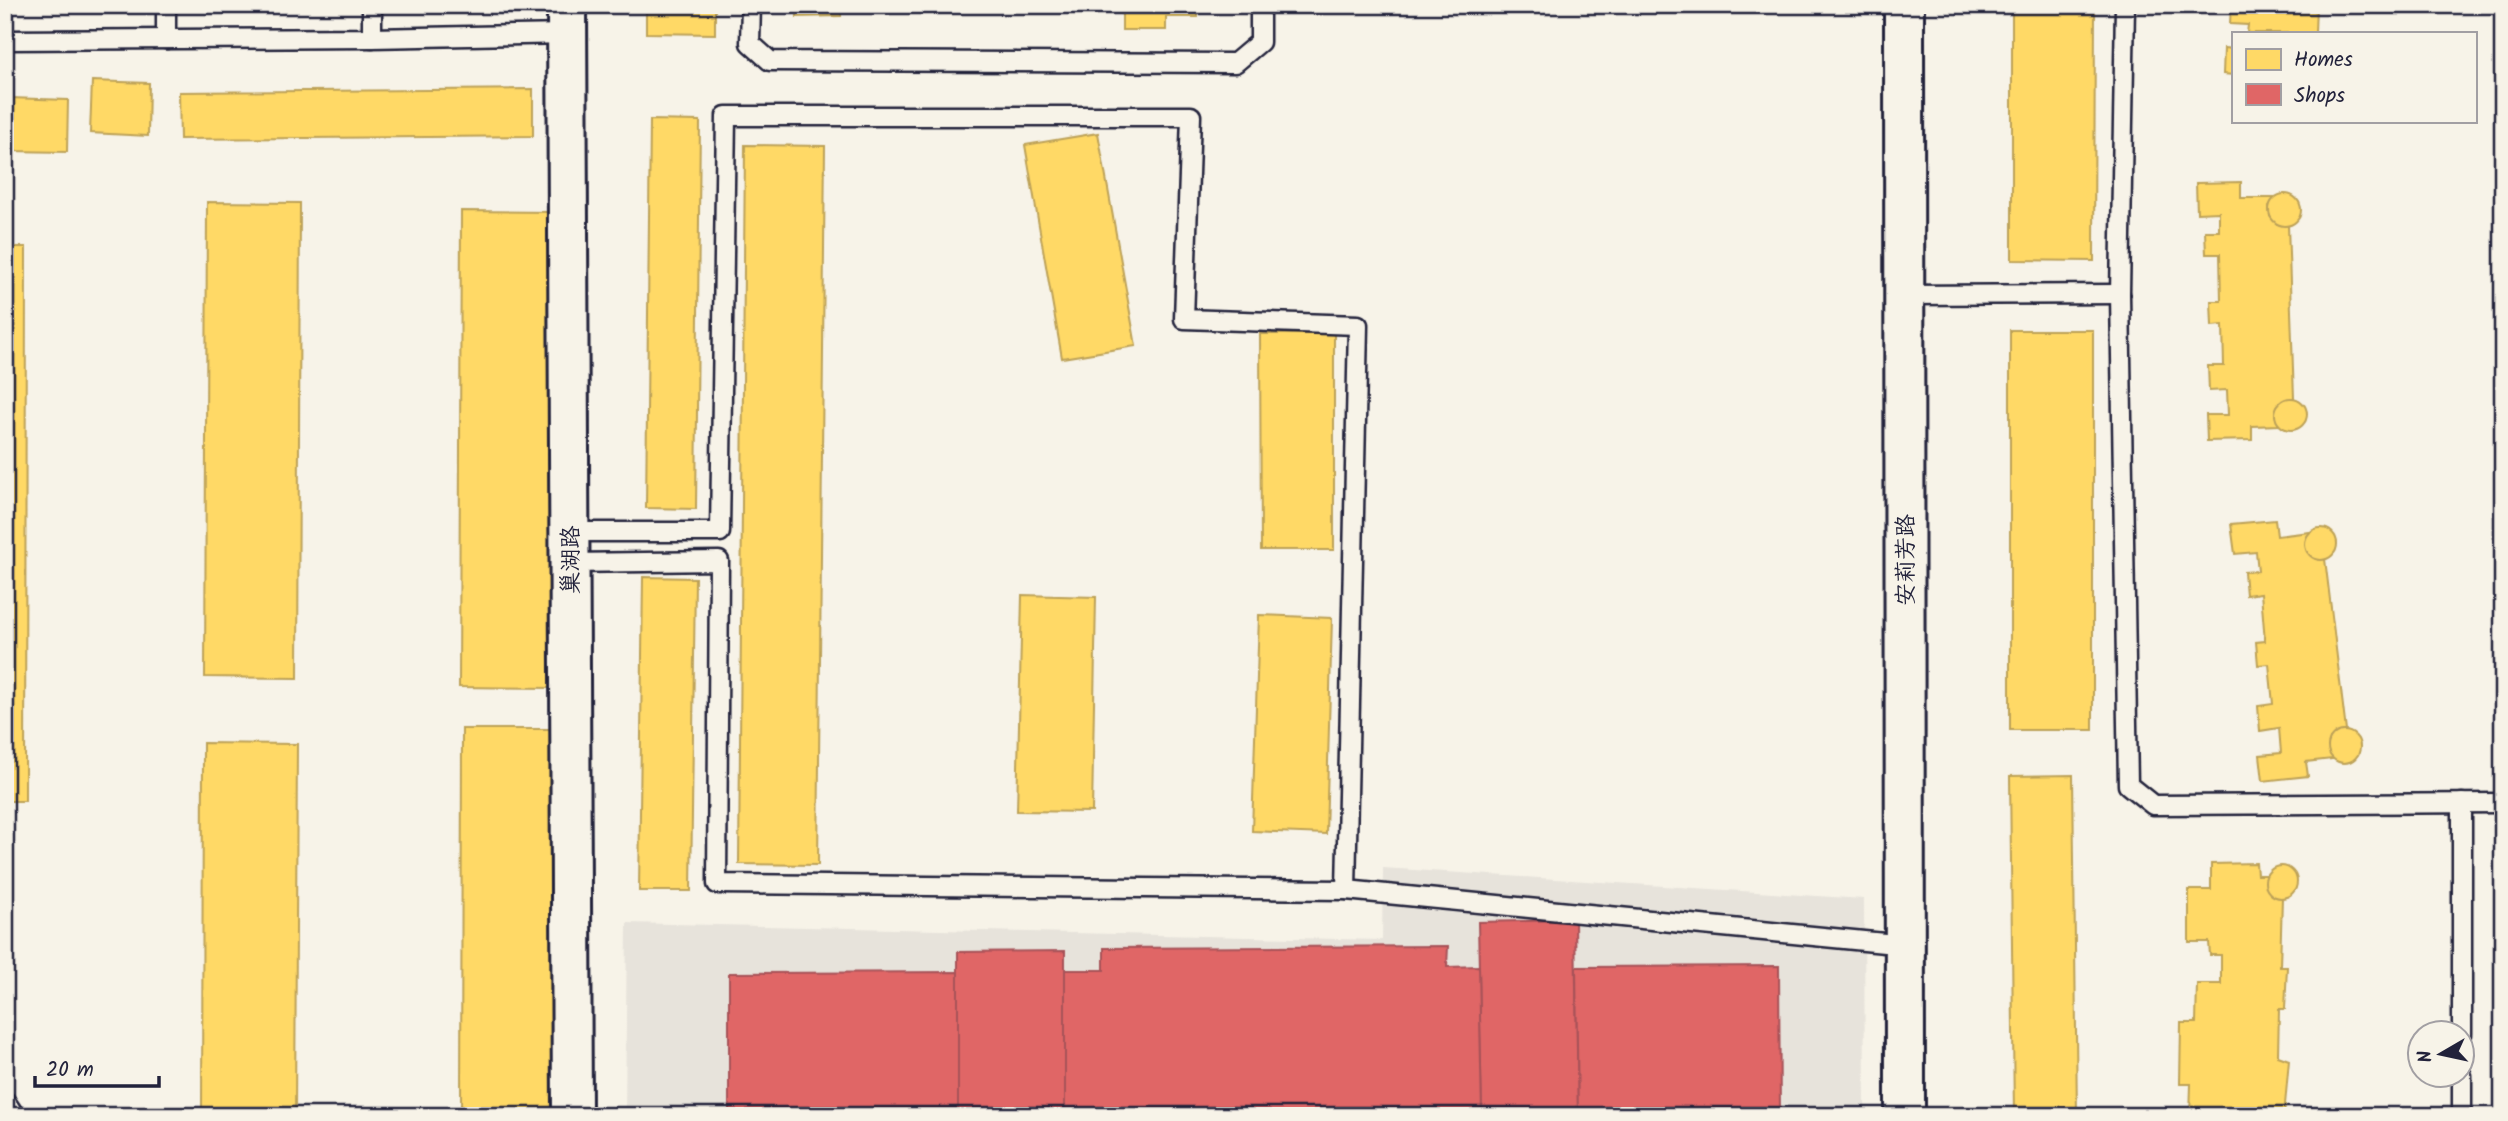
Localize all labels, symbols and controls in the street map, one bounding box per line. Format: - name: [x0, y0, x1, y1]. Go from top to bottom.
- legend: [2232, 32, 2476, 122]
- text: Homes: [2294, 44, 2353, 77]
- text: Shops: [2294, 80, 2345, 113]
- street label: 安莉芳路: [1889, 514, 1925, 606]
- street label: 巢湖路: [554, 526, 590, 595]
- north arrow: [2406, 1020, 2476, 1090]
- scale bar: [35, 1044, 159, 1088]
- text: N: [2410, 1048, 2442, 1065]
- text: 20 m: [46, 1054, 94, 1087]

